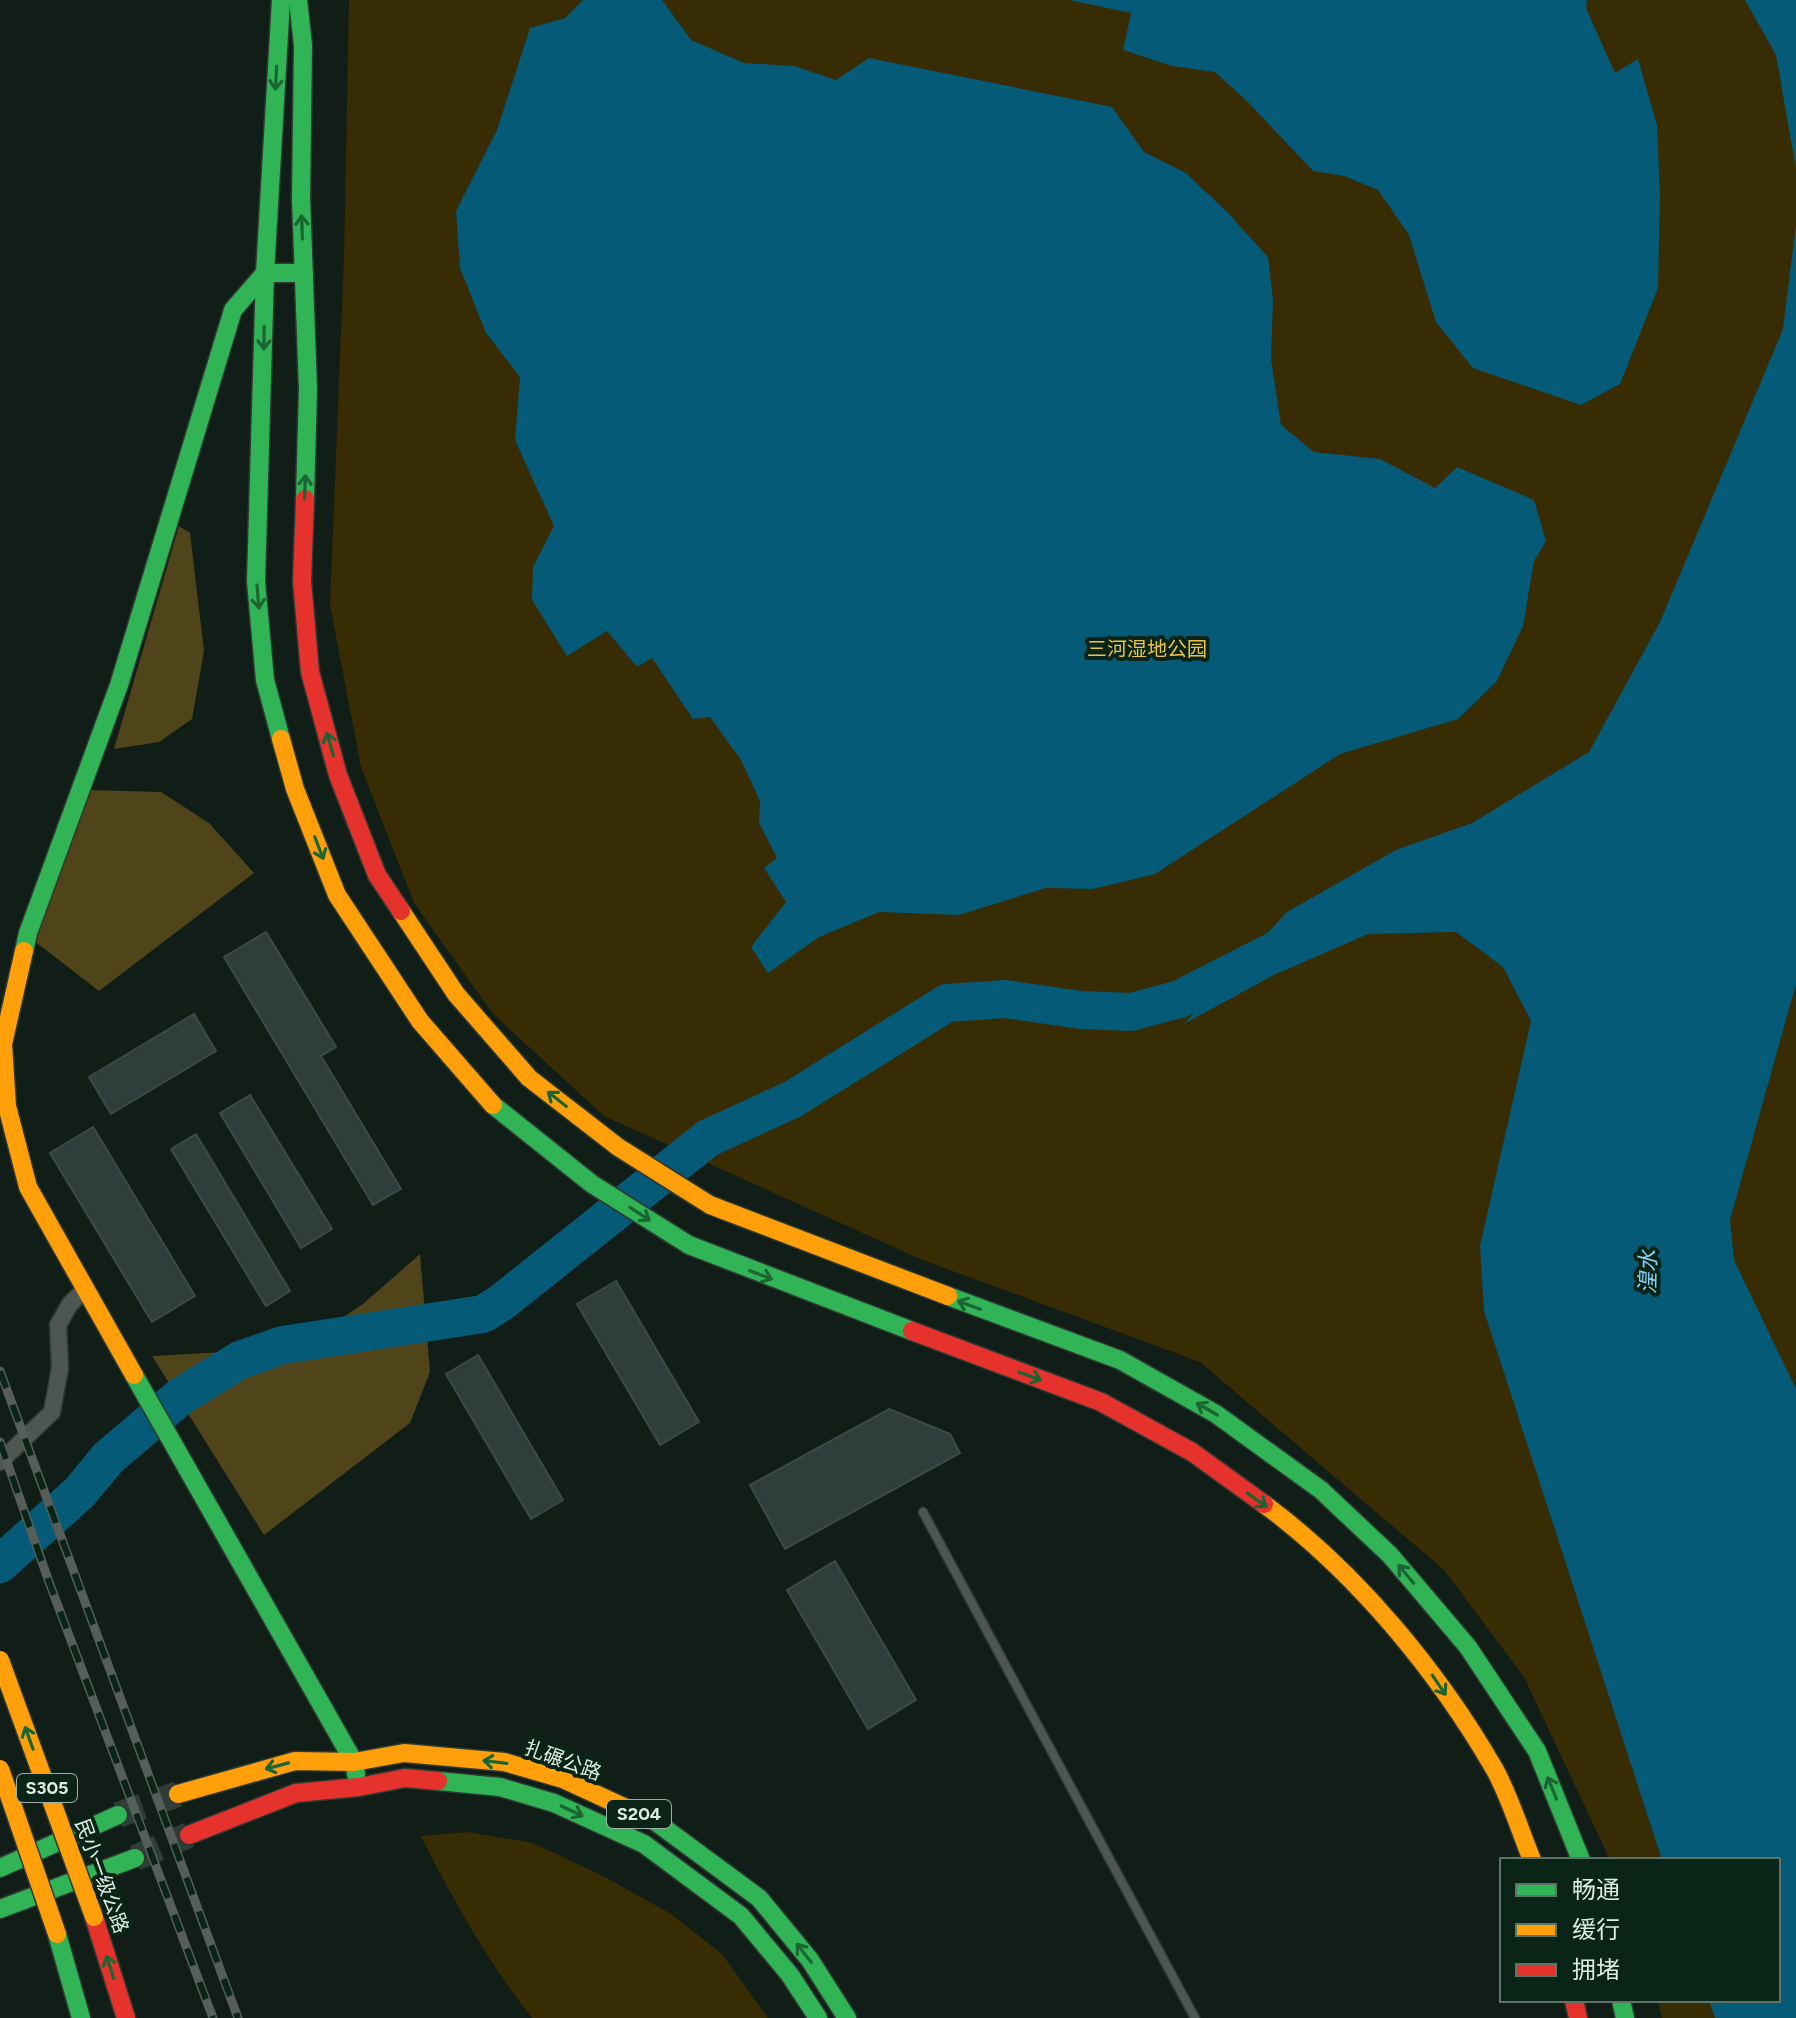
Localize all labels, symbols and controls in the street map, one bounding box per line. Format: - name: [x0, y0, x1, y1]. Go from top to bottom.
- one-way arrow: [268, 64, 283, 91]
- one-way arrow: [294, 214, 309, 241]
- one-way arrow: [256, 324, 271, 351]
- one-way arrow: [297, 474, 312, 501]
- one-way arrow: [251, 583, 266, 610]
- park label: 三河湿地公园: [1087, 637, 1207, 661]
- one-way arrow: [322, 731, 337, 757]
- one-way arrow: [313, 835, 327, 860]
- one-way arrow: [547, 1090, 568, 1107]
- one-way arrow: [629, 1206, 651, 1223]
- water label: 湟水: [1634, 1249, 1662, 1294]
- one-way arrow: [748, 1269, 773, 1283]
- one-way arrow: [957, 1297, 982, 1311]
- one-way arrow: [1018, 1370, 1042, 1384]
- one-way arrow: [1196, 1401, 1219, 1417]
- one-way arrow: [1246, 1492, 1268, 1508]
- one-way arrow: [1397, 1564, 1415, 1585]
- one-way arrow: [1430, 1673, 1447, 1695]
- one-way arrow: [20, 1726, 35, 1751]
- street label: 扎碾公路: [521, 1735, 605, 1785]
- one-way arrow: [483, 1754, 508, 1769]
- one-way arrow: [264, 1760, 290, 1775]
- road number: S305: [17, 1774, 77, 1802]
- one-way arrow: [1543, 1776, 1558, 1801]
- road number: S204: [607, 1800, 671, 1828]
- one-way arrow: [559, 1804, 583, 1819]
- street label: 民小一级公路: [70, 1816, 134, 1936]
- legend: [1500, 1858, 1780, 2002]
- text: 畅通: [1572, 1875, 1620, 1904]
- text: 缓行: [1572, 1915, 1620, 1944]
- one-way arrow: [795, 1943, 813, 1964]
- one-way arrow: [102, 1955, 117, 1980]
- text: 拥堵: [1572, 1955, 1620, 1984]

